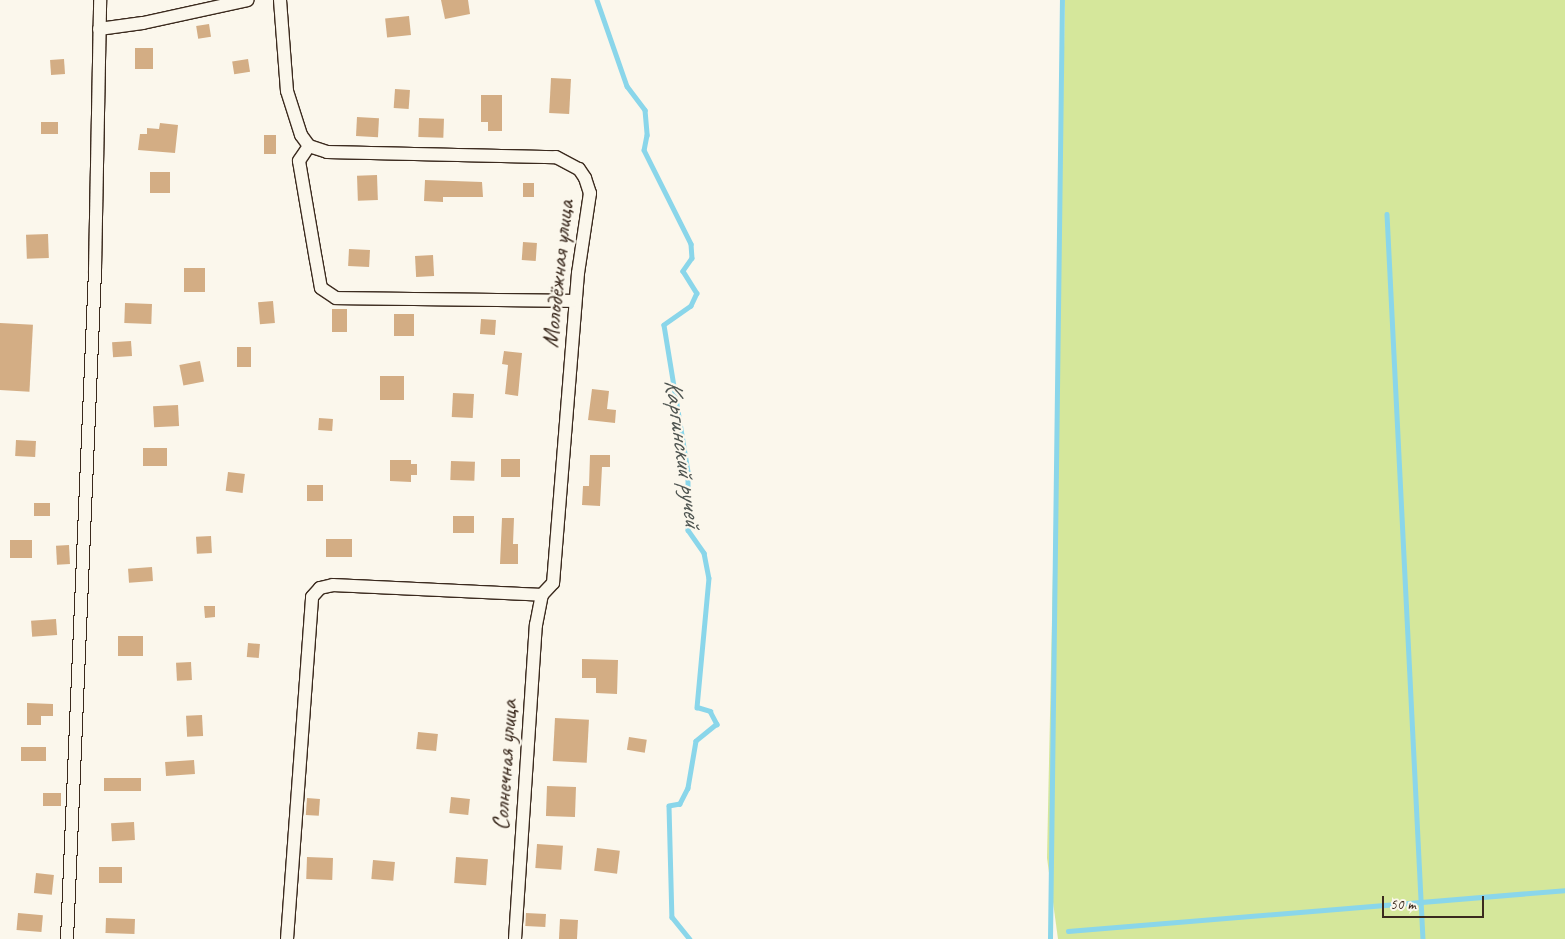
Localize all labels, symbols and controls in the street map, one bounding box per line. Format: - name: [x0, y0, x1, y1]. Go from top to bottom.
- street label: Молодёжная улица: [536, 198, 580, 350]
- water label: Каргинский ручей: [658, 377, 708, 529]
- street label: Солнечная улица: [486, 698, 524, 832]
- scale bar: [1385, 886, 1488, 918]
- text: 50 m: [1390, 895, 1416, 914]

